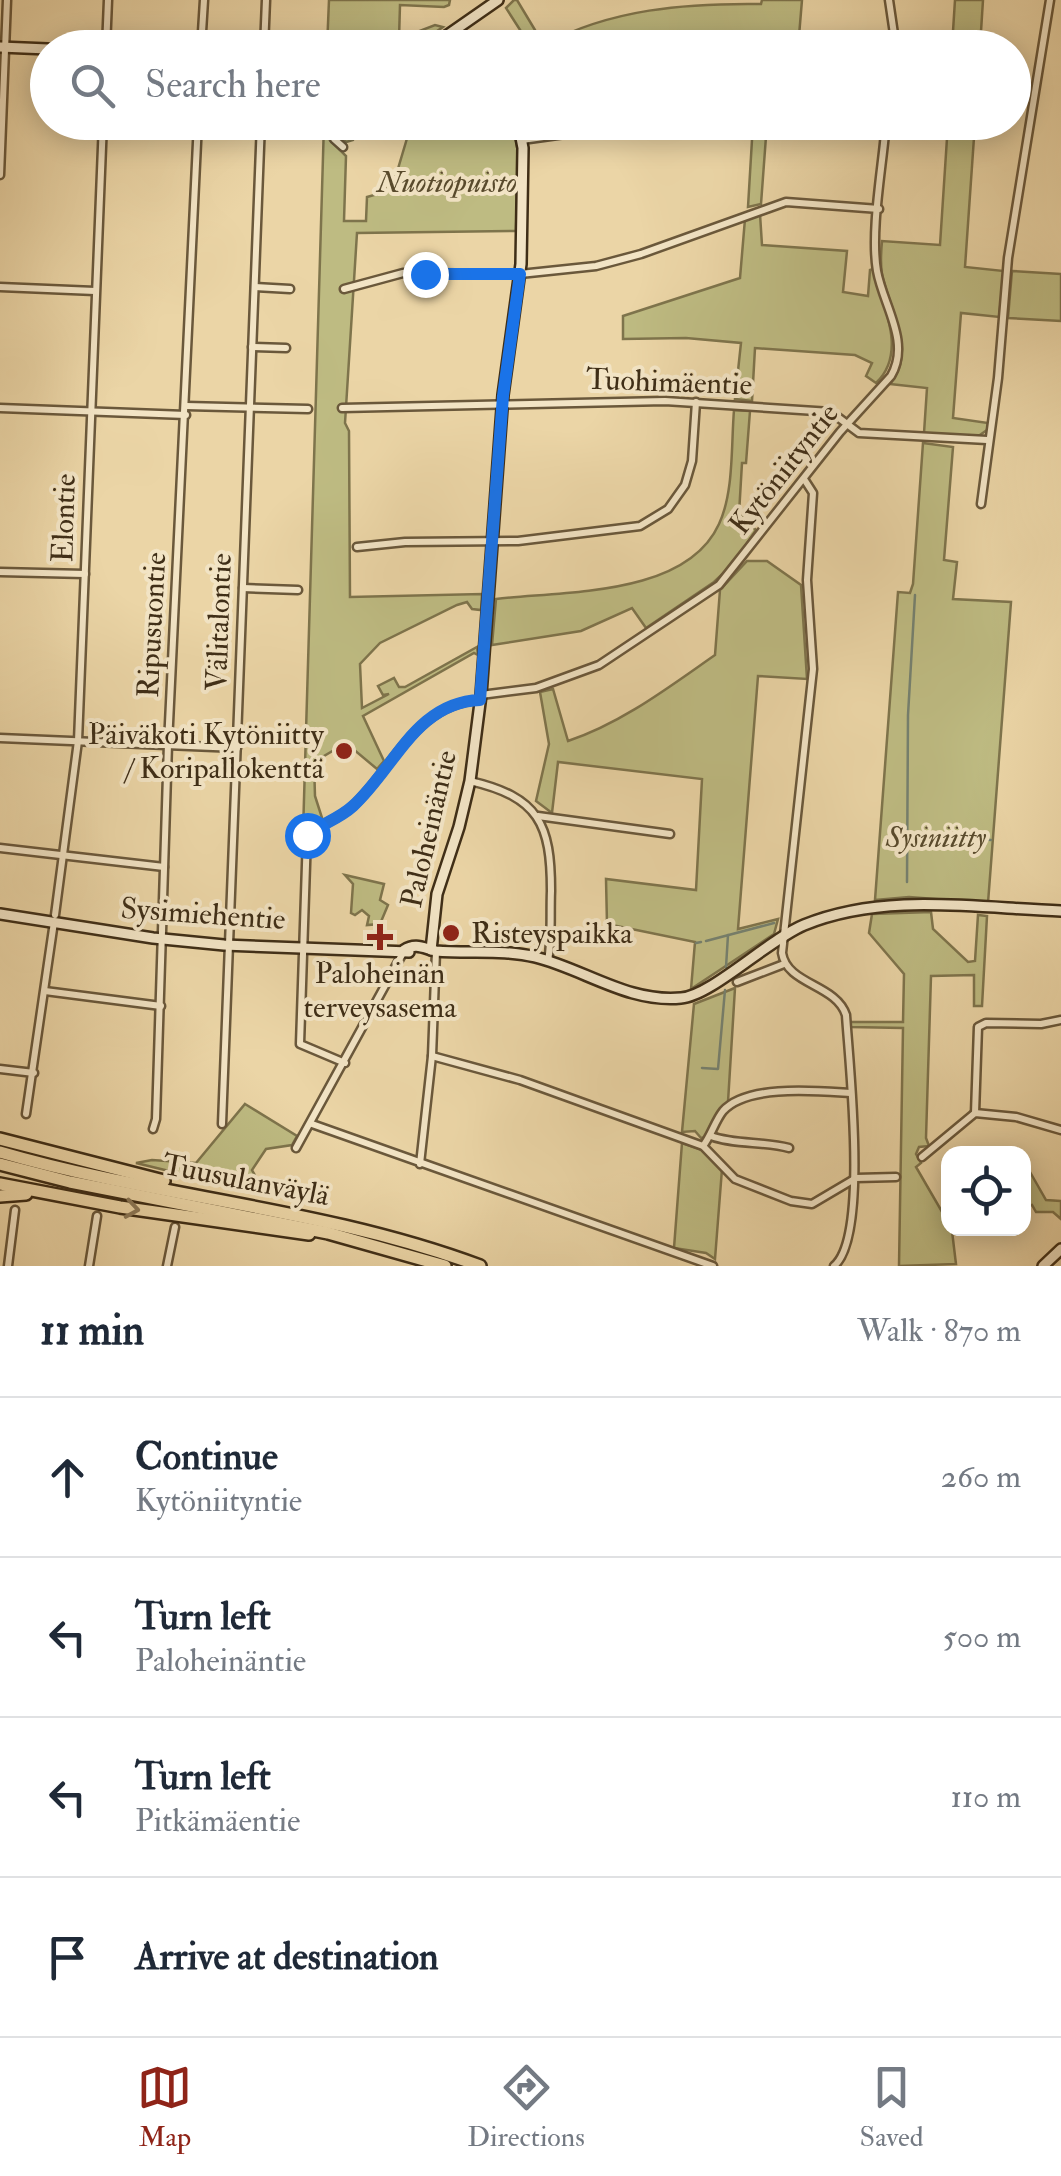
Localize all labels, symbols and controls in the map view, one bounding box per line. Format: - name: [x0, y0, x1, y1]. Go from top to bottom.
- search box: [30, 30, 1031, 140]
- icon: search: [65, 58, 120, 113]
- text: Search here: [145, 61, 321, 109]
- park label: Nuotiopuisto: [375, 164, 517, 201]
- route end: [403, 252, 449, 298]
- street label: Tuohimäentie: [585, 361, 753, 403]
- street label: Kytöniityntie: [721, 396, 847, 542]
- street label: Elontie: [44, 473, 84, 563]
- street label: Ripusuontie: [130, 551, 174, 699]
- street label: Välitalontie: [198, 553, 240, 691]
- place label: Päiväkoti Kytöniitty / Koripallokenttä: [88, 716, 325, 787]
- marker: Päiväkoti Kytöniitty / Koripallokenttä: [333, 740, 355, 762]
- street label: Paloheinäntie: [393, 747, 465, 911]
- route start: [285, 813, 331, 859]
- park label: Sysiniitty: [885, 819, 987, 856]
- street label: Sysimiehentie: [119, 890, 287, 938]
- place label: Risteyspaikka: [471, 915, 633, 952]
- marker: Risteyspaikka: [440, 922, 462, 944]
- marker: Paloheinän terveysasema: [367, 924, 393, 950]
- place label: Paloheinän terveysasema: [303, 955, 457, 1026]
- street label: Tuusulanväylä: [159, 1146, 333, 1214]
- map controls: [941, 1146, 1031, 1236]
- button: locate: [941, 1146, 1031, 1236]
- one-way arrow: [124, 1198, 141, 1219]
- text: 11 min: [40, 1305, 144, 1357]
- text: Walk · 870 m: [857, 1311, 1021, 1351]
- text: Continue: [135, 1433, 278, 1481]
- icon: ahead: [40, 1450, 95, 1505]
- text: 260 m: [941, 1457, 1021, 1497]
- text: Kytöniityntie: [135, 1481, 302, 1521]
- text: Turn left: [135, 1593, 271, 1641]
- icon: left: [40, 1610, 95, 1665]
- text: 500 m: [943, 1617, 1021, 1657]
- text: Paloheinäntie: [135, 1641, 306, 1681]
- text: Turn left: [135, 1753, 271, 1801]
- icon: left: [40, 1770, 95, 1825]
- text: 110 m: [950, 1777, 1021, 1817]
- text: Pitkämäentie: [135, 1801, 300, 1841]
- icon: arrive: [40, 1930, 95, 1985]
- text: Arrive at destination: [135, 1933, 439, 1981]
- tab: Map: [137, 2060, 192, 2155]
- tab: Directions: [467, 2060, 585, 2155]
- tab: Saved: [860, 2060, 924, 2155]

